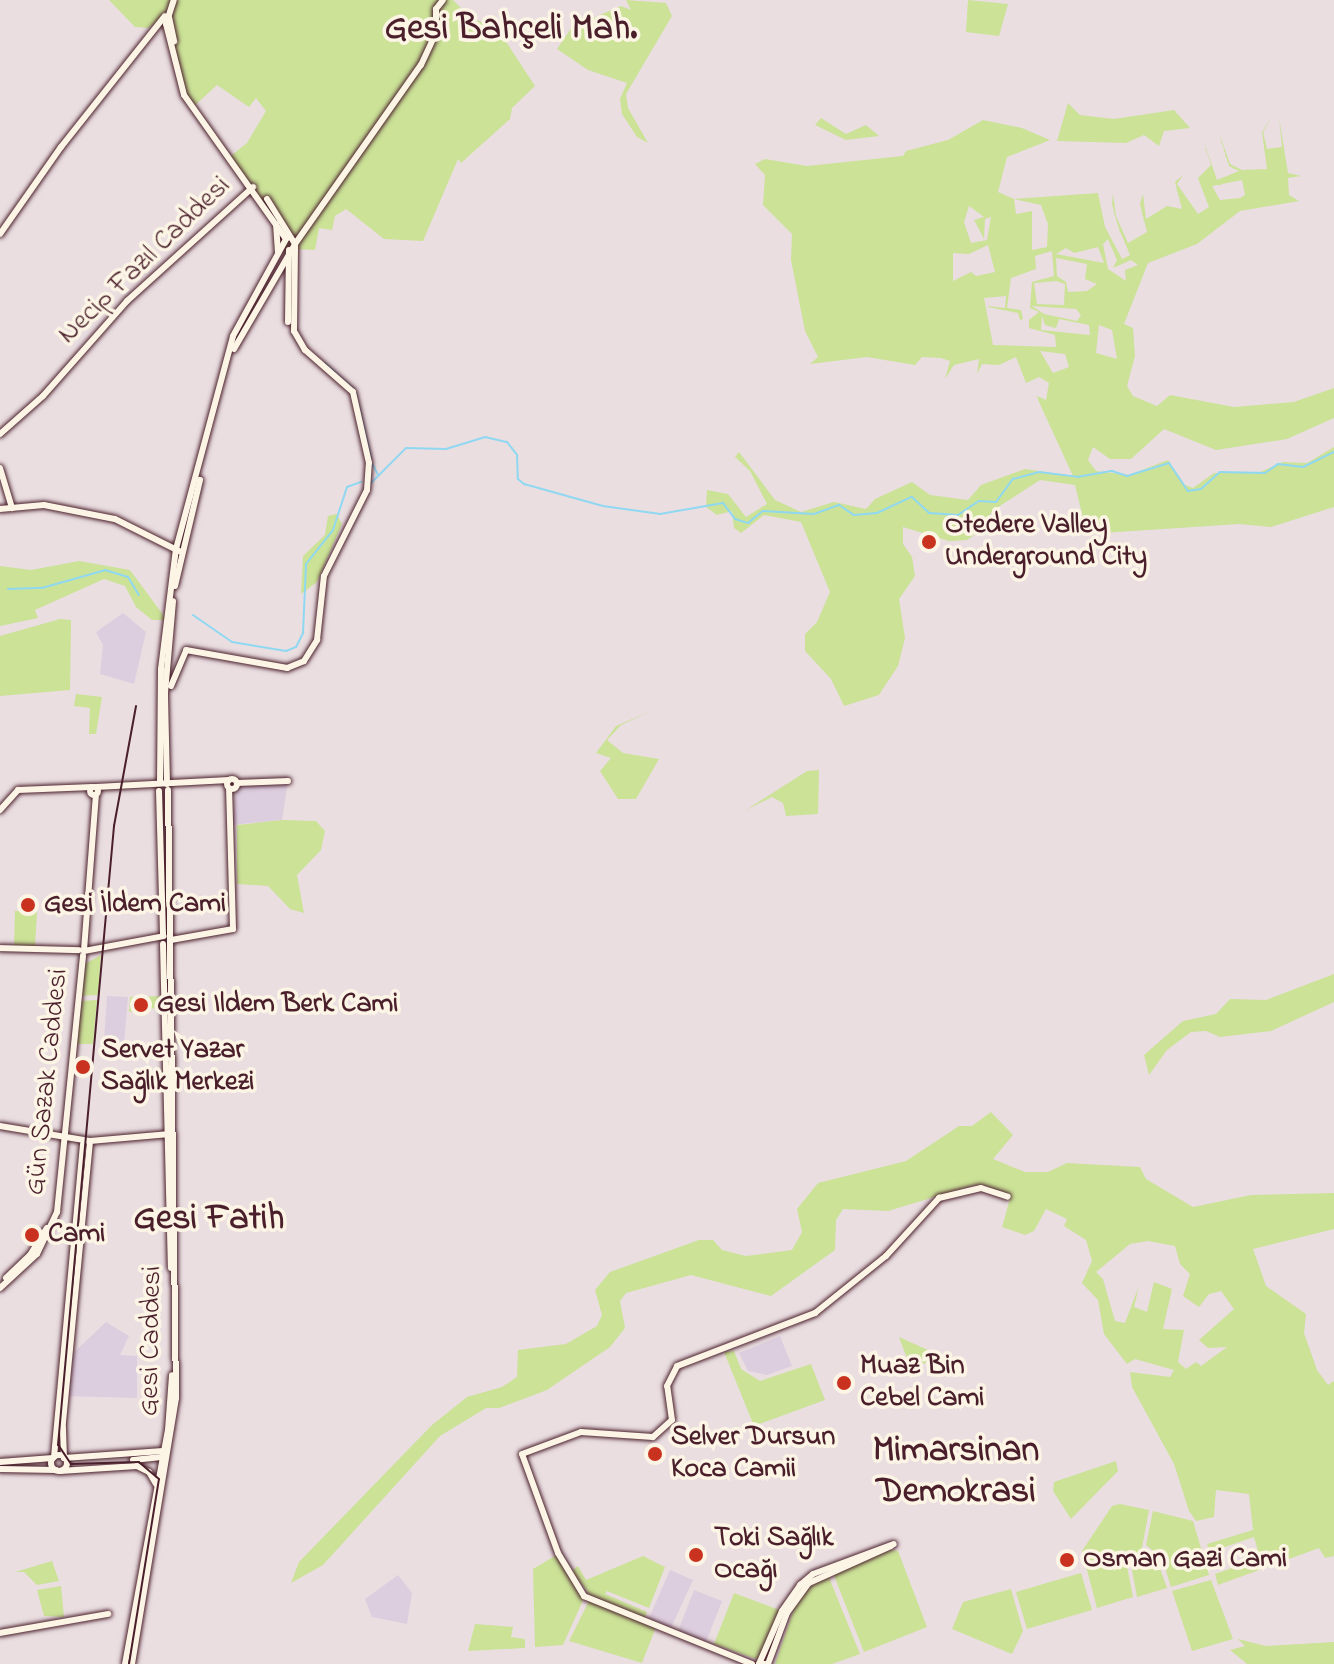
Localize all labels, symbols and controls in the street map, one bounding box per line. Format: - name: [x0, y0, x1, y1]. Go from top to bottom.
- district label: Gesi Bahçeli Mah.: [385, 8, 637, 52]
- street label: Necip Fazıl Caddesi: [52, 170, 238, 352]
- place label: Otedere Valley Underground City: [945, 509, 1147, 575]
- marker: Otedere Valley Underground City: [920, 533, 938, 551]
- place label: Gesi İldem Cami: [44, 888, 226, 922]
- marker: Gesi İldem Cami: [19, 896, 37, 914]
- street label: Gün Sazak Caddesi: [19, 967, 77, 1197]
- place label: Gesi Ildem Berk Cami: [157, 988, 398, 1022]
- marker: Gesi Ildem Berk Cami: [132, 996, 150, 1014]
- place label: Servet Yazar Sağlık Merkezi: [101, 1034, 254, 1100]
- marker: Servet Yazar Sağlık Merkezi: [72, 1056, 94, 1078]
- district label: Gesi Fatih: [134, 1198, 284, 1242]
- place label: Cami: [48, 1218, 105, 1252]
- marker: Cami: [23, 1226, 41, 1244]
- street label: Gesi Caddesi: [134, 1266, 170, 1416]
- place label: Muaz Bin Cebel Cami: [860, 1350, 984, 1416]
- marker: Muaz Bin Cebel Cami: [835, 1374, 853, 1392]
- place label: Selver Dursun Koca Camii: [671, 1421, 835, 1487]
- district label: Mimarsinan Demokrasi: [873, 1429, 1039, 1514]
- marker: Selver Dursun Koca Camii: [646, 1445, 664, 1463]
- place label: Toki Sağlık Ocağı: [714, 1522, 834, 1588]
- place label: Osman Gazi Cami: [1083, 1543, 1287, 1577]
- marker: Toki Sağlık Ocağı: [685, 1544, 707, 1566]
- marker: Osman Gazi Cami: [1058, 1551, 1076, 1569]

